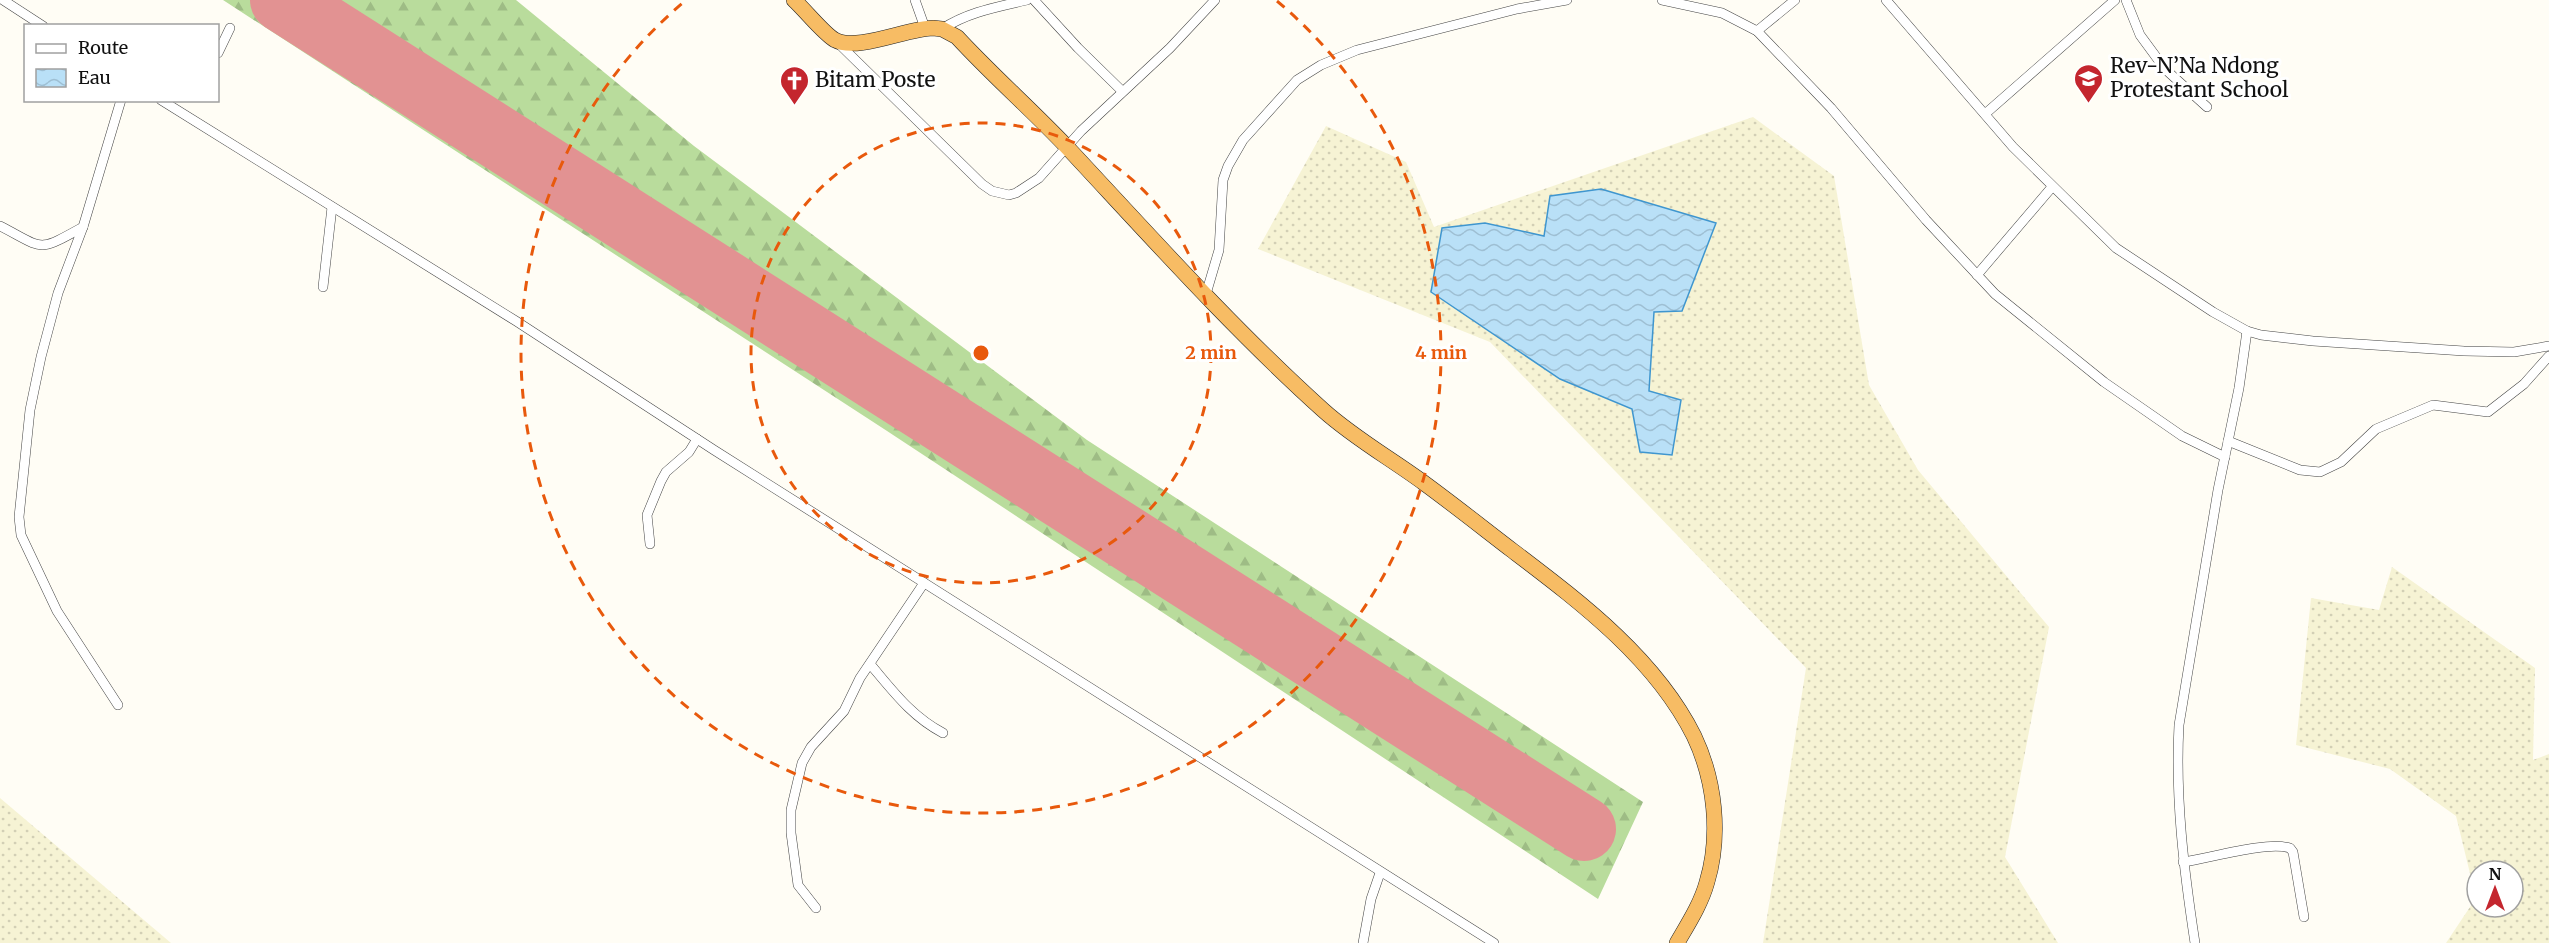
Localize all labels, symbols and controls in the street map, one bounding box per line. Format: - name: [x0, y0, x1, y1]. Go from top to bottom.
- legend: [24, 24, 219, 102]
- text: Route: [78, 36, 128, 59]
- place label: Rev-N’Na Ndong Protestant School: [2110, 52, 2289, 103]
- school or university icon: Rev-N’Na Ndong Protestant School: [2073, 62, 2105, 104]
- church icon: Bitam Poste: [778, 64, 810, 106]
- text: Eau: [78, 66, 111, 89]
- place label: Bitam Poste: [815, 66, 935, 93]
- text: 2 min: [1185, 341, 1237, 364]
- text: 4 min: [1415, 341, 1467, 364]
- centre of rings: [971, 343, 991, 363]
- north arrow: [2465, 859, 2525, 919]
- text: N: [2489, 864, 2502, 884]

